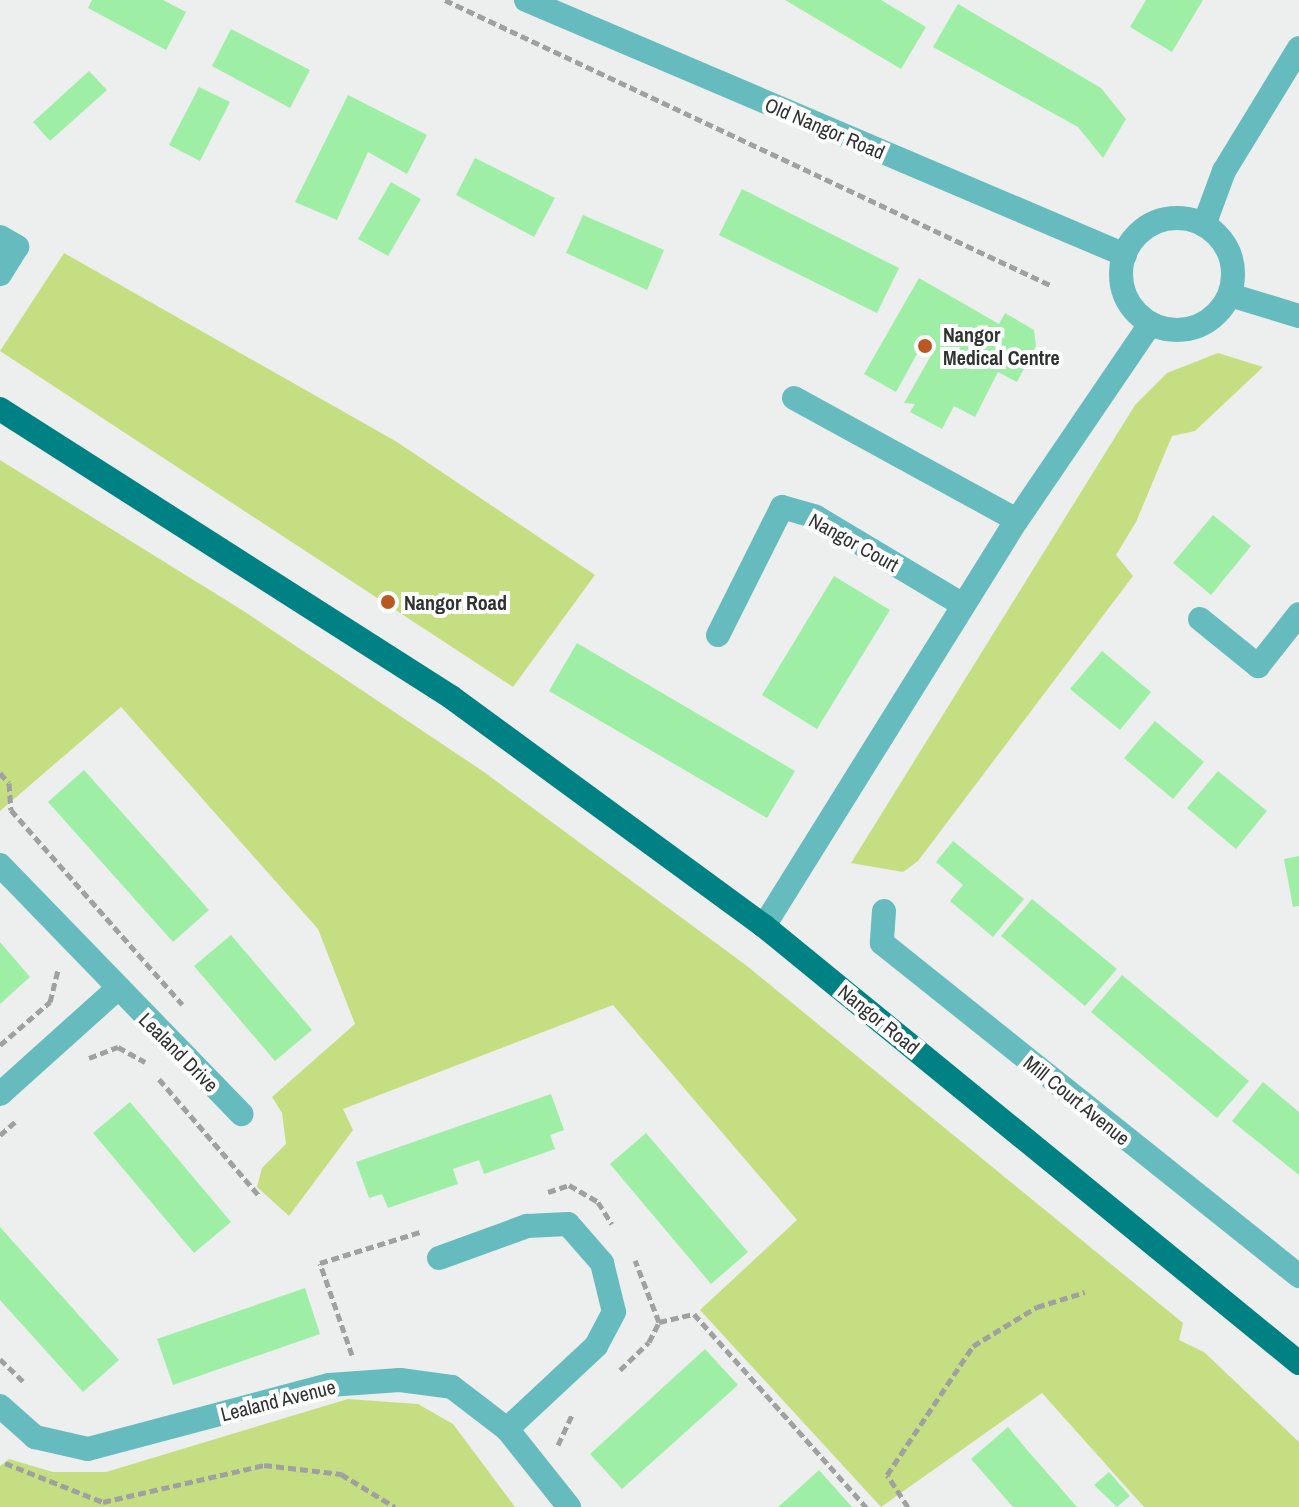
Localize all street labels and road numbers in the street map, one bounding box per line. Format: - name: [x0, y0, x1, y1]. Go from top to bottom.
- street label: Old Nangor Road: [762, 92, 888, 164]
- street label: Nangor Court: [805, 508, 903, 576]
- street label: Nangor Road: [834, 979, 924, 1059]
- street label: Lealand Drive: [134, 1007, 224, 1097]
- street label: Mill Court Avenue: [1019, 1050, 1135, 1150]
- street label: Lealand Avenue: [218, 1374, 338, 1426]

